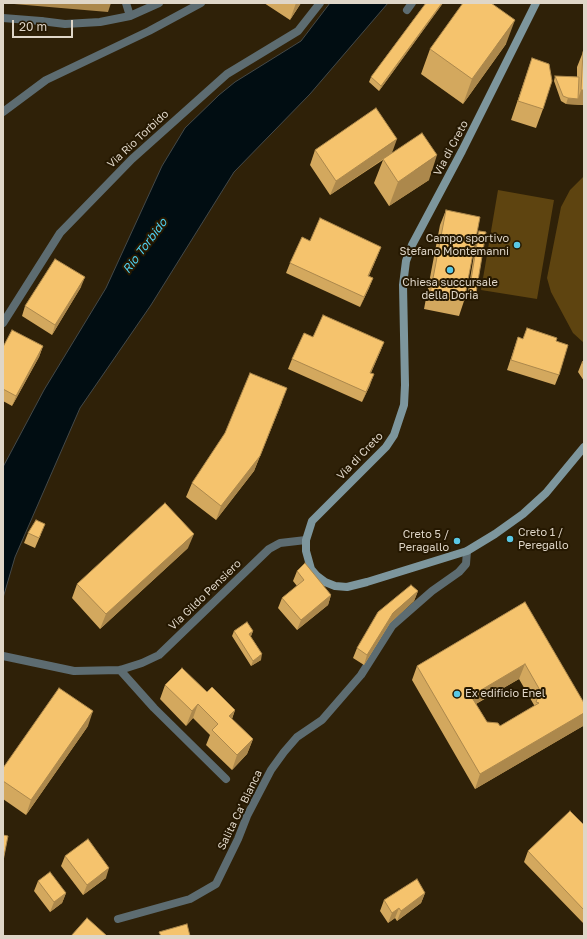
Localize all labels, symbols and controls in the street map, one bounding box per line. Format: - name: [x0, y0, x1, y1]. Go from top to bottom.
- scale bar: [14, 12, 75, 38]
- text: 20 m: [19, 19, 47, 34]
- street label: Via Rio Torbido: [105, 107, 171, 171]
- street label: Via di Creto: [431, 118, 471, 178]
- water label: Rio Torbido: [120, 216, 170, 276]
- place label: Campo sportivo Stefano Montemanni: [399, 232, 509, 258]
- marker: Campo sportivo Stefano Montemanni: [512, 240, 522, 250]
- marker: Chiesa succursale della Doria: [445, 265, 455, 275]
- place label: Chiesa succursale della Doria: [402, 276, 498, 302]
- street label: Via di Creto: [334, 430, 386, 482]
- place label: Creto 1 / Peregallo: [518, 526, 569, 552]
- place label: Creto 5 / Peragallo: [399, 528, 449, 554]
- marker: Creto 1 / Peregallo: [505, 534, 515, 544]
- marker: Creto 5 / Peragallo: [452, 536, 462, 546]
- street label: Via Gildo Pensiero: [166, 557, 244, 633]
- place label: Ex edificio Enel: [465, 687, 545, 701]
- marker: Ex edificio Enel: [452, 689, 462, 699]
- street label: Salita Ca' Bianca: [215, 768, 265, 852]

